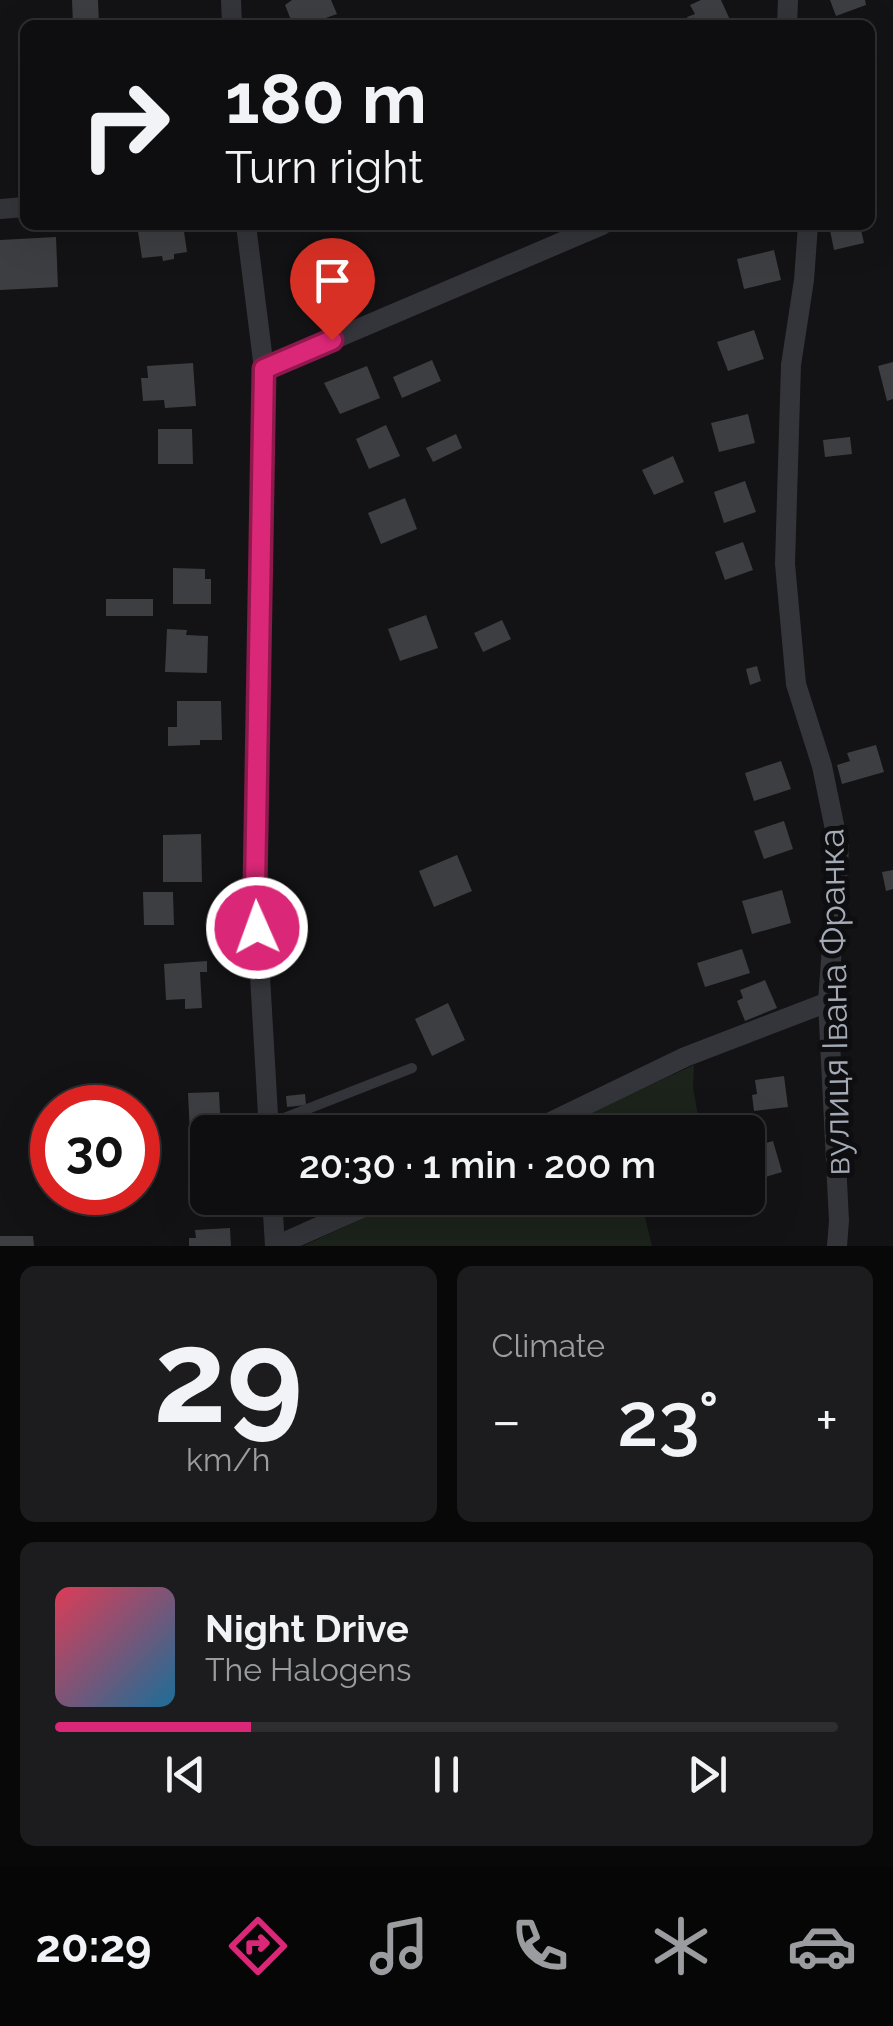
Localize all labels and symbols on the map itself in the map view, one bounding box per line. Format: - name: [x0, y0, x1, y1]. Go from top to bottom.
- pin: [290, 238, 375, 341]
- street label: вулиця Івана Франка: [810, 828, 858, 1176]
- position arrow: [205, 876, 309, 980]
- speed limit sign: 30: [30, 1085, 160, 1215]

